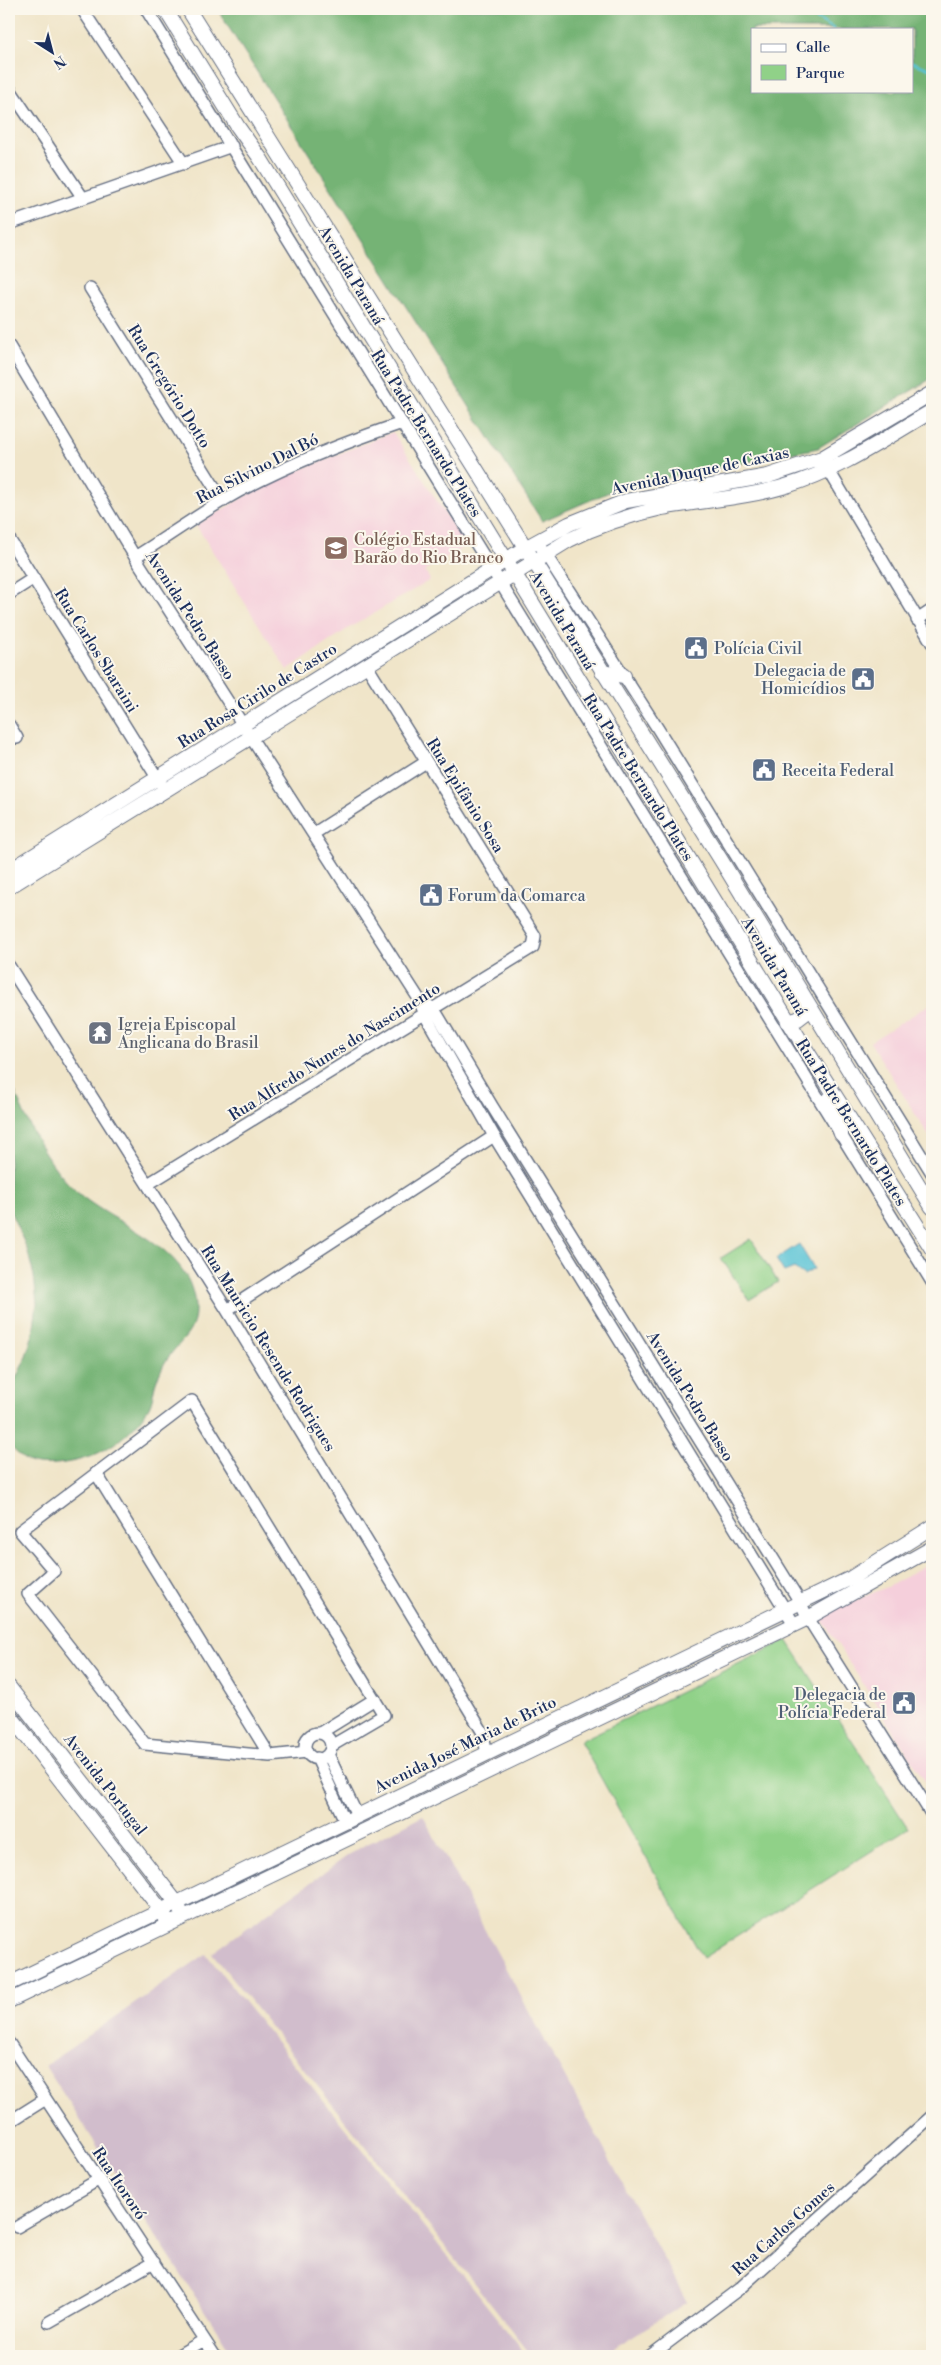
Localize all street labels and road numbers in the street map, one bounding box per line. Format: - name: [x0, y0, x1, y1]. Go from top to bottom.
- street label: Avenida Paraná: [313, 221, 389, 329]
- street label: Rua Gregório Dotto: [123, 321, 215, 452]
- street label: Rua Padre Bernardo Plates: [366, 346, 486, 521]
- street label: Rua Silvino Dal Bó: [193, 429, 322, 508]
- street label: Avenida Duque de Caxias: [608, 442, 791, 500]
- street label: Avenida Pedro Basso: [140, 546, 239, 684]
- street label: Avenida Paraná: [524, 566, 600, 674]
- street label: Rua Carlos Sbaraini: [50, 585, 142, 716]
- street label: Rua Rosa Cirilo de Castro: [174, 639, 341, 753]
- street label: Rua Padre Bernardo Plates: [578, 690, 698, 865]
- street label: Rua Epifânio Sosa: [422, 734, 509, 857]
- street label: Avenida Paraná: [736, 912, 812, 1020]
- street label: Rua Alfredo Nunes do Nascimento: [225, 978, 444, 1125]
- street label: Rua Padre Bernardo Plates: [791, 1035, 911, 1210]
- street label: Rua Mauricio Resende Rodrigues: [196, 1242, 340, 1455]
- street label: Avenida Pedro Basso: [641, 1327, 738, 1465]
- street label: Avenida José Maria de Brito: [370, 1692, 560, 1798]
- street label: Avenida Portugal: [59, 1729, 151, 1840]
- street label: Rua Itororó: [88, 2143, 151, 2224]
- street label: Rua Carlos Gomes: [728, 2177, 839, 2280]

